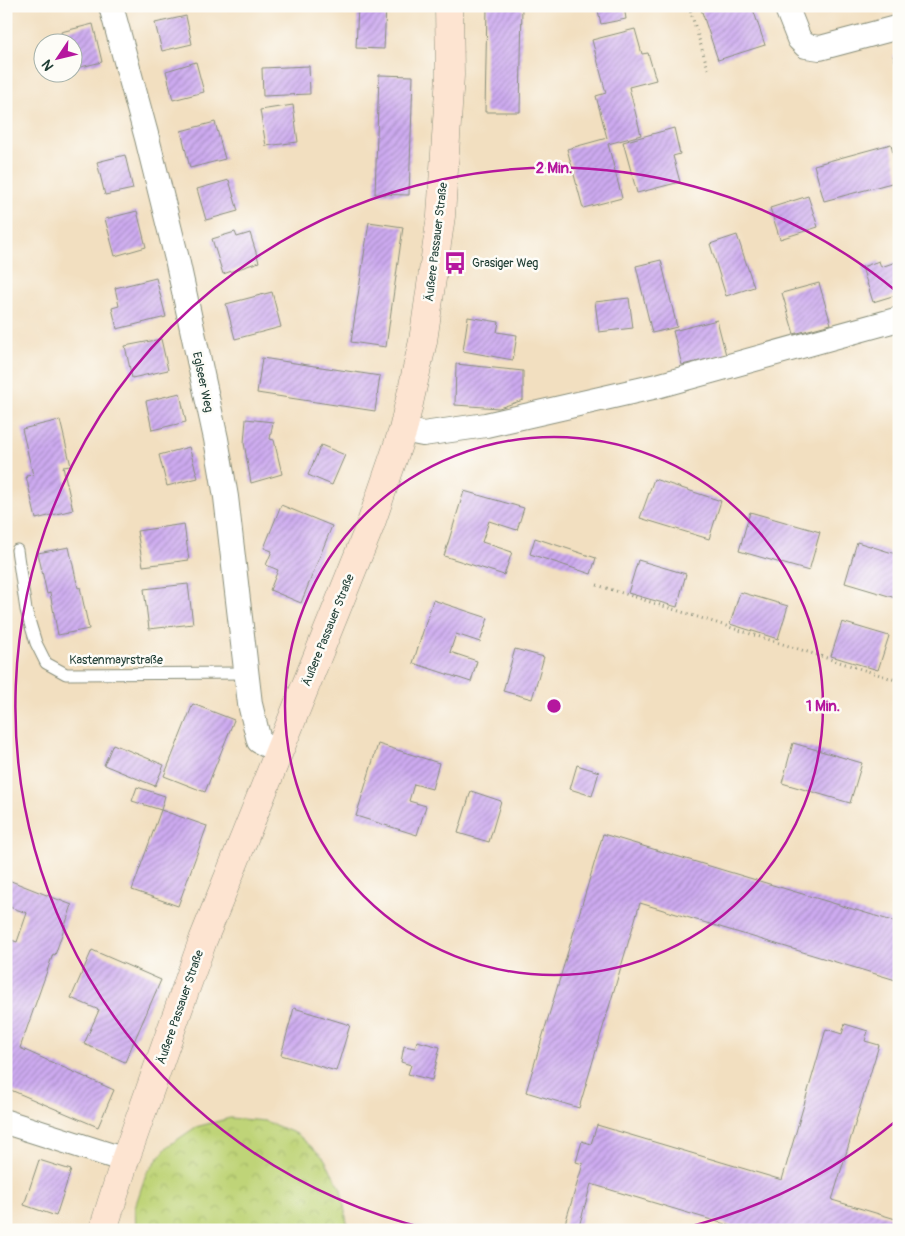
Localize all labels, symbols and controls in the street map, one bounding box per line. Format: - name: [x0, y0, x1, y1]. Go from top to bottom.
- north arrow: [32, 32, 82, 82]
- text: N: [38, 56, 57, 74]
- text: 2 Min.: [536, 159, 572, 178]
- street label: Äußere Passauer Straße: [421, 181, 451, 302]
- bus stop icon: Grasiger Weg: [442, 250, 468, 276]
- place label: Grasiger Weg: [472, 256, 538, 271]
- street label: Eglseer Weg: [189, 351, 216, 414]
- street label: Äußere Passauer Straße: [298, 571, 358, 689]
- street label: Kastenmayrstraße: [69, 653, 163, 668]
- centre of rings: [545, 697, 563, 715]
- text: 1 Min.: [806, 697, 840, 716]
- street label: Äußere Passauer Straße: [153, 948, 207, 1066]

